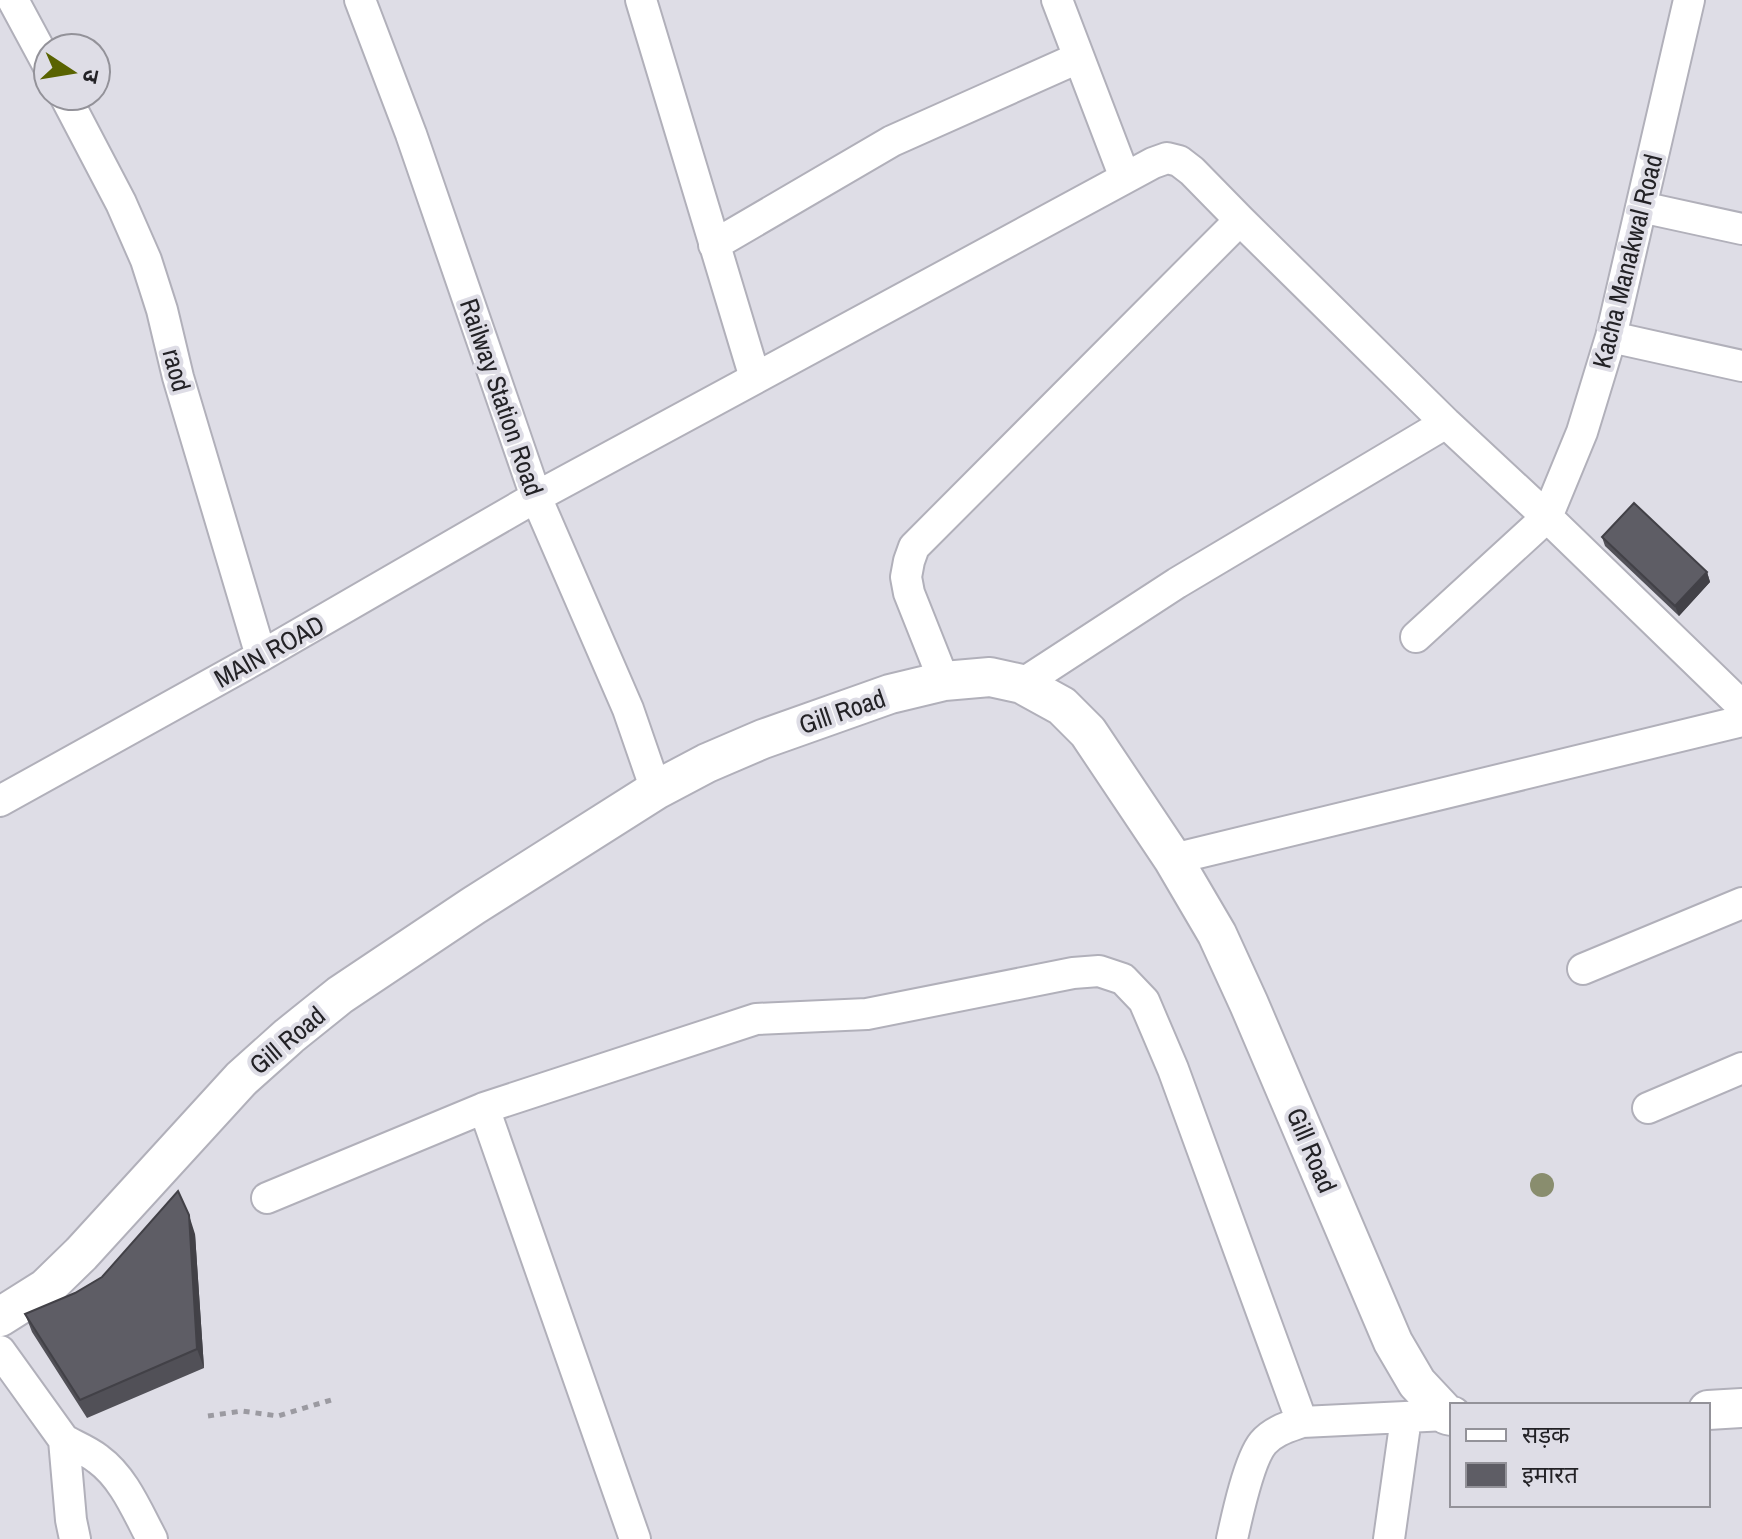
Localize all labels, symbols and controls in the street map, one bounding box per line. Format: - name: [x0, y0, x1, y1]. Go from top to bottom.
- north arrow: [32, 32, 112, 112]
- text: उ: [75, 67, 108, 87]
- street label: Kacha Manakwal Road: [1584, 150, 1670, 372]
- street label: Railway Station Road: [452, 294, 552, 500]
- street label: raod: [155, 345, 199, 395]
- street label: MAIN ROAD: [208, 606, 330, 696]
- street label: Gill Road: [794, 680, 890, 742]
- street label: Gill Road: [242, 998, 332, 1082]
- street label: Gill Road: [1279, 1102, 1345, 1198]
- legend: [1450, 1403, 1710, 1507]
- text: सड़क: [1522, 1418, 1570, 1450]
- text: इमारत: [1522, 1458, 1579, 1490]

